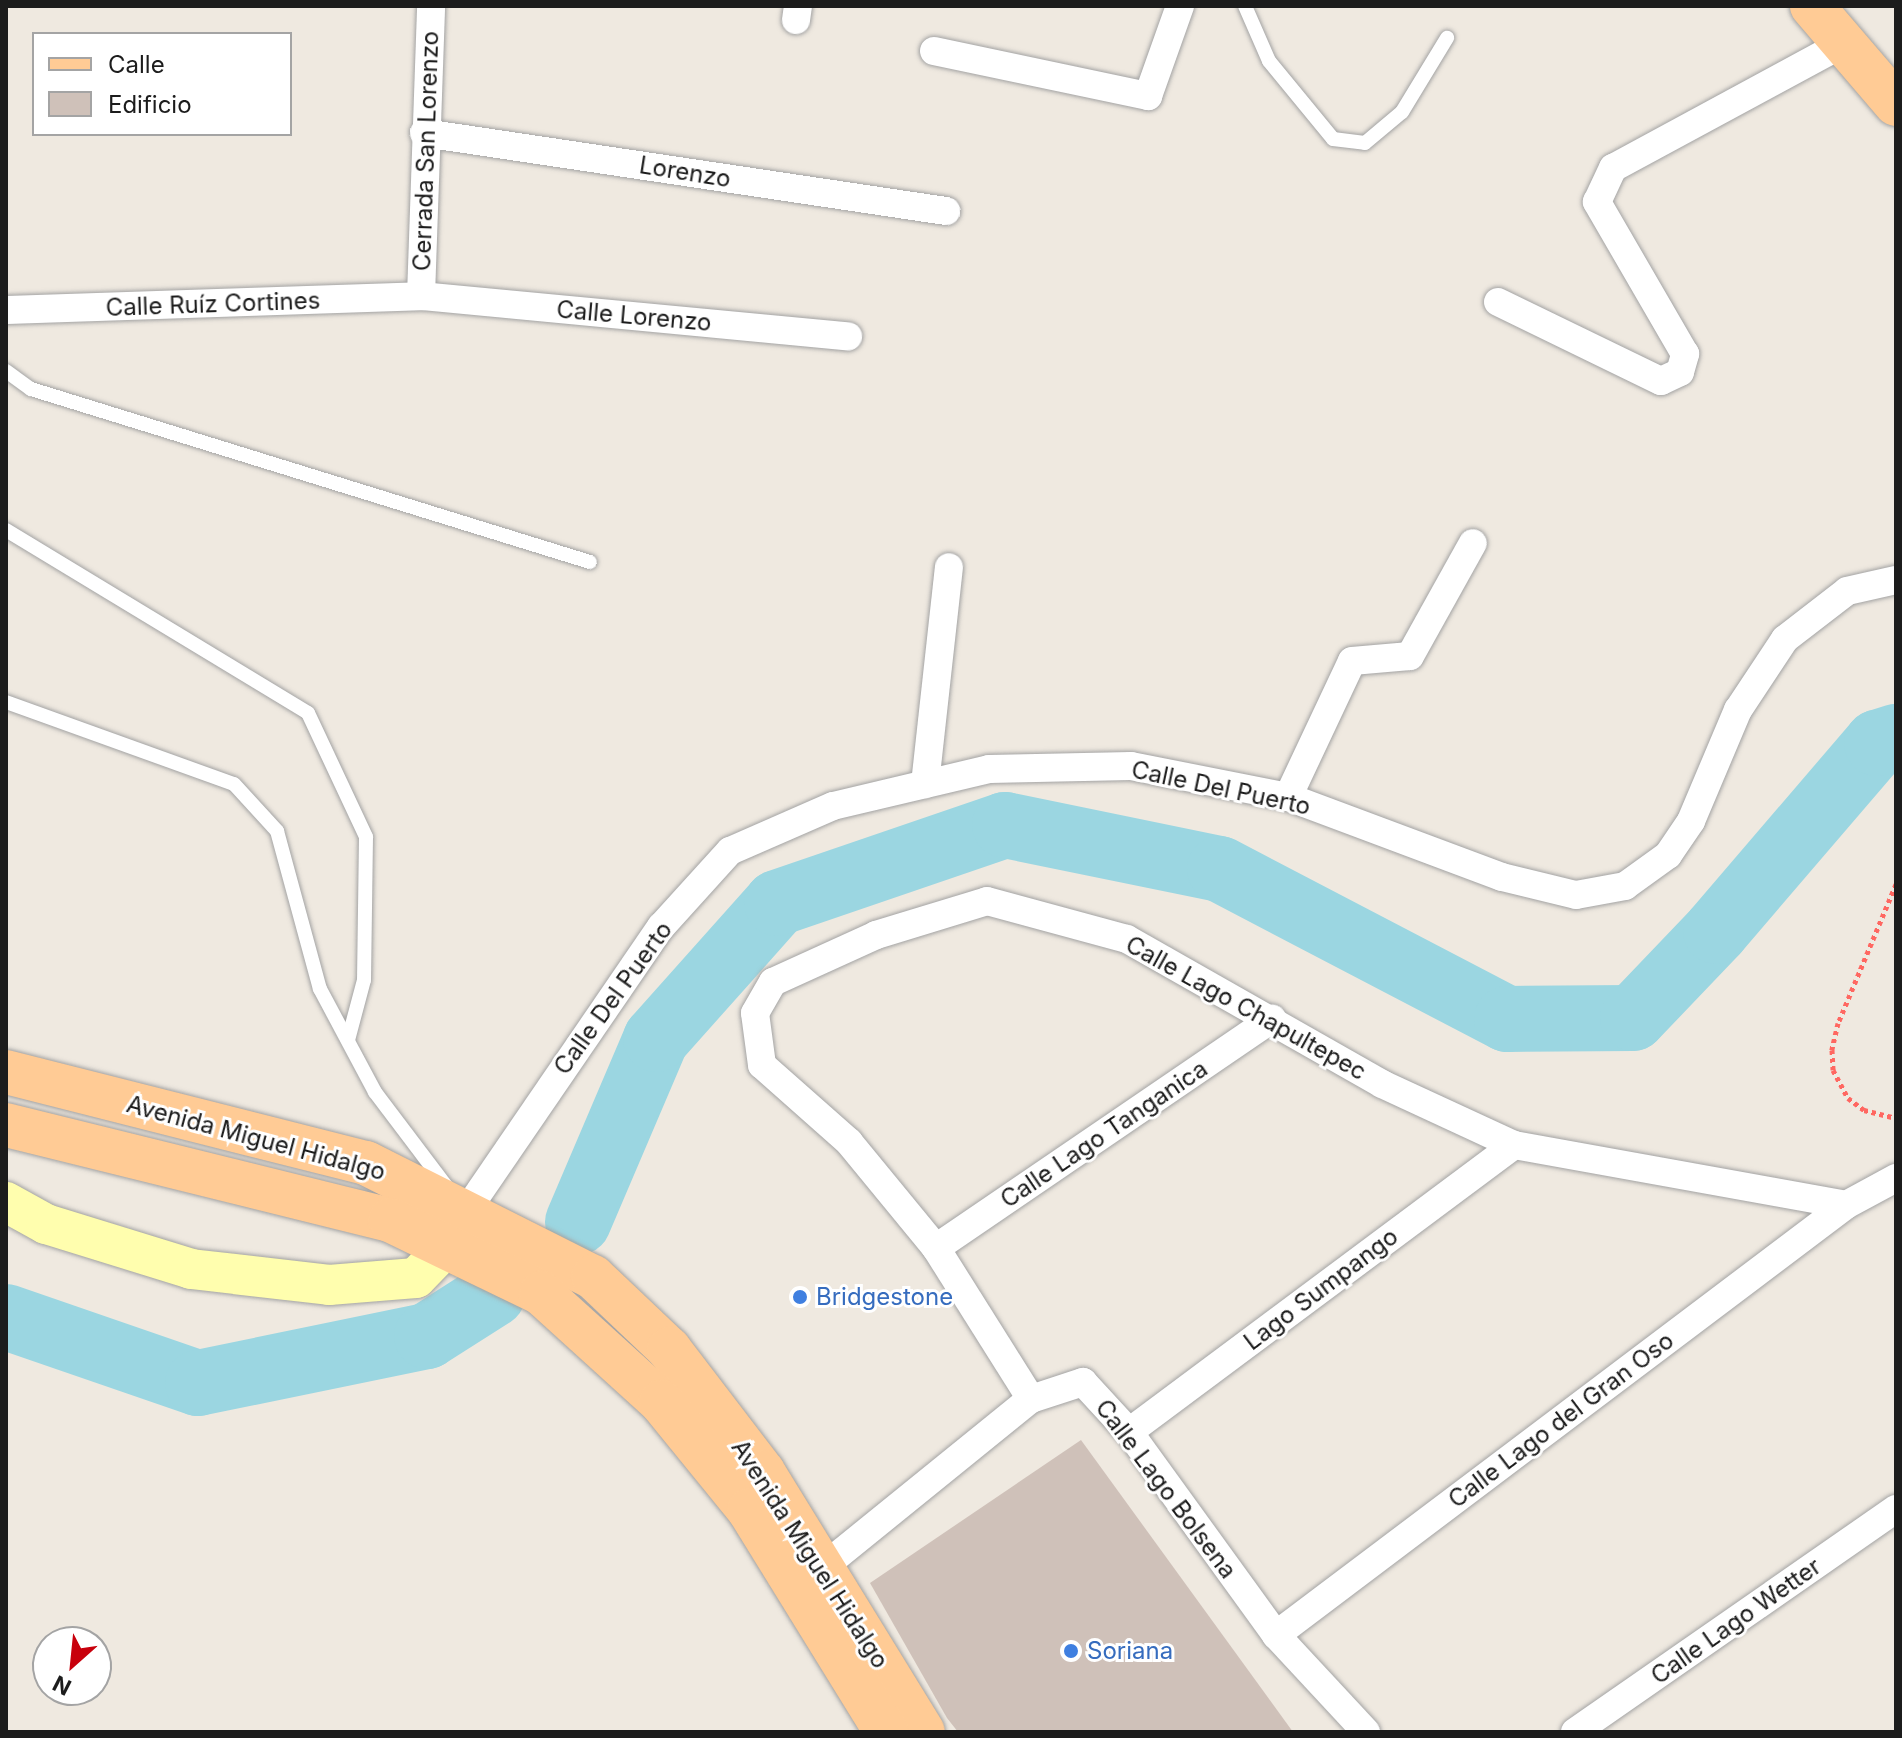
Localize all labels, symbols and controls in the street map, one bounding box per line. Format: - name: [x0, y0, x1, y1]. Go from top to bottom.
- street label: Cerrada San Lorenzo: [407, 30, 445, 272]
- legend: [32, 32, 292, 136]
- text: Calle: [108, 50, 165, 79]
- text: Edificio: [108, 90, 192, 119]
- street label: Lorenzo: [637, 151, 733, 193]
- street label: Calle Ruíz Cortines: [105, 286, 321, 322]
- street label: Calle Lorenzo: [555, 295, 713, 337]
- street label: Calle Del Puerto: [1129, 755, 1313, 821]
- street label: Calle Del Puerto: [548, 916, 678, 1080]
- street label: Calle Lago Chapultepec: [1121, 930, 1371, 1086]
- street label: Calle Lago Tanganica: [995, 1054, 1213, 1214]
- street label: Avenida Miguel Hidalgo: [124, 1090, 388, 1186]
- street label: Lago Sumpango: [1238, 1222, 1404, 1356]
- place label: Bridgestone: [816, 1283, 953, 1311]
- marker: Bridgestone: [791, 1288, 809, 1306]
- street label: Calle Lago del Gran Oso: [1443, 1326, 1679, 1514]
- street label: Calle Lago Bolsena: [1089, 1394, 1243, 1584]
- street label: Avenida Miguel Hidalgo: [725, 1434, 895, 1674]
- street label: Calle Lago Wetter: [1646, 1552, 1826, 1690]
- north arrow: [32, 1626, 112, 1706]
- place label: Soriana: [1087, 1637, 1173, 1665]
- marker: Soriana: [1062, 1642, 1080, 1660]
- text: N: [49, 1670, 75, 1701]

